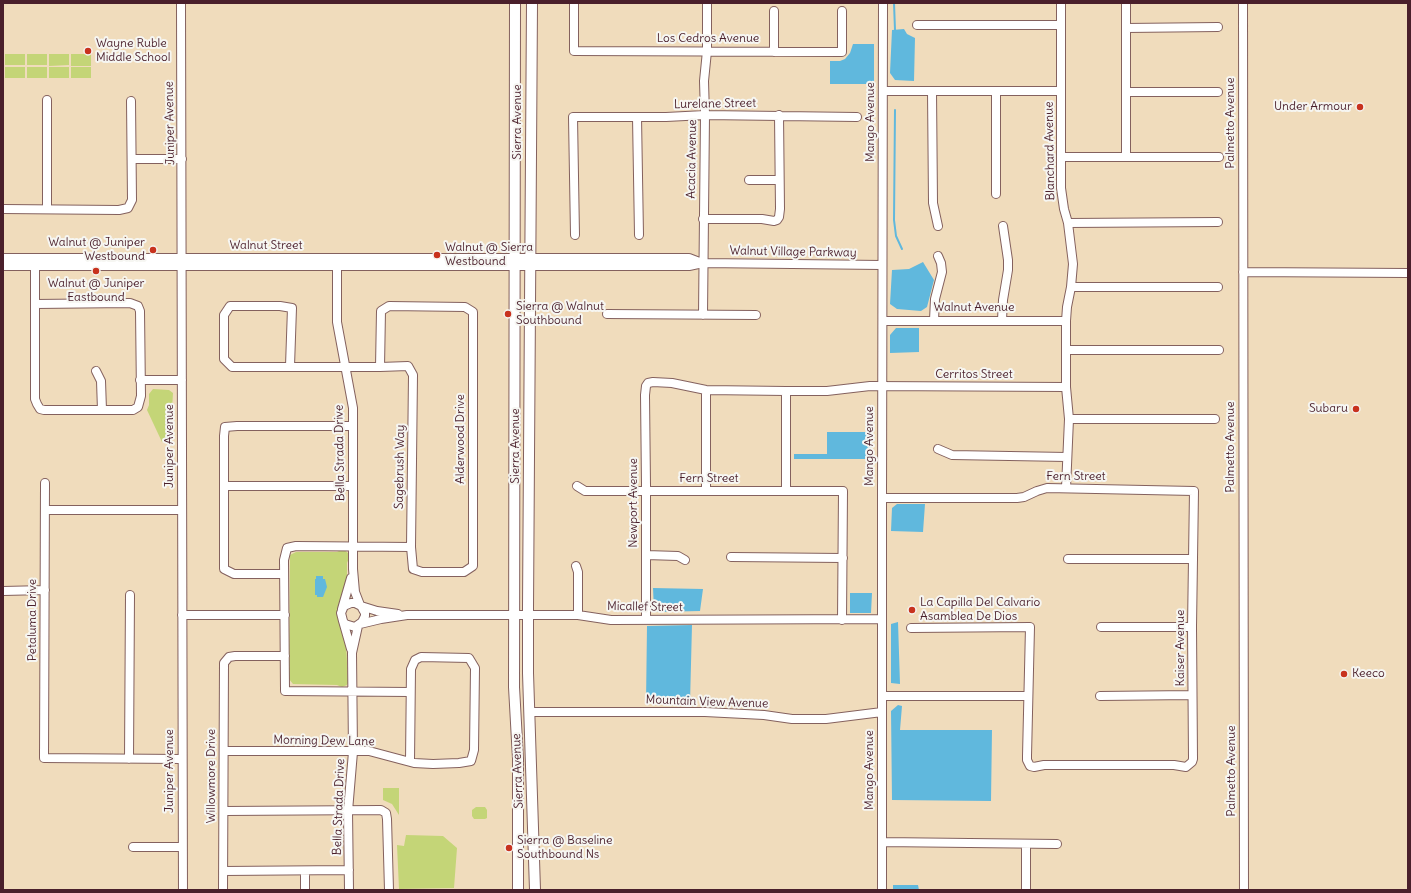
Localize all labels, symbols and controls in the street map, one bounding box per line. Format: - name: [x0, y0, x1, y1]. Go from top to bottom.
- street label: Los Cedros Avenue: [657, 32, 759, 46]
- place label: Wayne Ruble Middle School: [96, 37, 170, 65]
- marker: Wayne Ruble Middle School: [83, 46, 93, 56]
- street label: Palmetto Avenue: [1224, 77, 1238, 169]
- street label: Juniper Avenue: [162, 81, 178, 165]
- street label: Mango Avenue: [864, 82, 878, 162]
- street label: Sierra Avenue: [511, 84, 525, 160]
- street label: Lurelane Street: [674, 96, 756, 112]
- place label: Under Armour: [1274, 100, 1352, 114]
- street label: Blanchard Avenue: [1042, 101, 1058, 201]
- marker: Under Armour: [1355, 102, 1365, 112]
- street label: Acacia Avenue: [684, 119, 700, 199]
- place label: Walnut @ Juniper Westbound: [48, 236, 145, 264]
- street label: Walnut Street: [230, 239, 302, 253]
- place label: Walnut @ Sierra Westbound: [445, 241, 533, 269]
- street label: Walnut Village Parkway: [729, 244, 857, 260]
- marker: Walnut @ Juniper Westbound: [148, 245, 158, 255]
- marker: Walnut @ Sierra Westbound: [432, 250, 442, 260]
- marker: Walnut @ Juniper Eastbound: [91, 266, 101, 276]
- place label: Walnut @ Juniper Eastbound: [48, 277, 144, 305]
- place label: Sierra @ Walnut Southbound: [516, 300, 604, 328]
- street label: Walnut Avenue: [933, 301, 1015, 315]
- marker: Sierra @ Walnut Southbound: [503, 309, 513, 319]
- street label: Cerritos Street: [935, 368, 1013, 382]
- street label: Alderwood Drive: [454, 394, 468, 484]
- street label: Palmetto Avenue: [1224, 401, 1238, 493]
- place label: Subaru: [1309, 402, 1348, 416]
- street label: Juniper Avenue: [163, 404, 177, 488]
- marker: Subaru: [1351, 404, 1361, 414]
- street label: Bella Strada Drive: [332, 405, 348, 501]
- street label: Mango Avenue: [863, 406, 877, 486]
- street label: Sierra Avenue: [509, 408, 523, 484]
- street label: Sagebrush Way: [392, 425, 408, 509]
- street label: Newport Avenue: [627, 458, 641, 548]
- street label: Fern Street: [1046, 470, 1106, 484]
- street label: Fern Street: [679, 472, 739, 486]
- street label: Petaluma Drive: [26, 579, 40, 661]
- place label: La Capilla Del Calvario Asamblea De Dios: [920, 596, 1040, 624]
- street label: Micallef Street: [607, 599, 683, 615]
- marker: La Capilla Del Calvario Asamblea De Dios: [907, 605, 917, 615]
- street label: Kaiser Avenue: [1174, 610, 1188, 686]
- place label: Keeco: [1352, 667, 1385, 681]
- marker: Keeco: [1339, 669, 1349, 679]
- street label: Mountain View Avenue: [645, 693, 769, 711]
- street label: Palmetto Avenue: [1225, 725, 1239, 817]
- street label: Juniper Avenue: [163, 729, 177, 813]
- street label: Willowmore Drive: [205, 729, 219, 823]
- street label: Mango Avenue: [863, 730, 877, 810]
- street label: Morning Dew Lane: [273, 733, 375, 749]
- street label: Sierra Avenue: [509, 733, 527, 809]
- street label: Bella Strada Drive: [330, 758, 348, 856]
- place label: Sierra @ Baseline Southbound Ns: [517, 834, 613, 862]
- marker: Sierra @ Baseline Southbound Ns: [504, 843, 514, 853]

